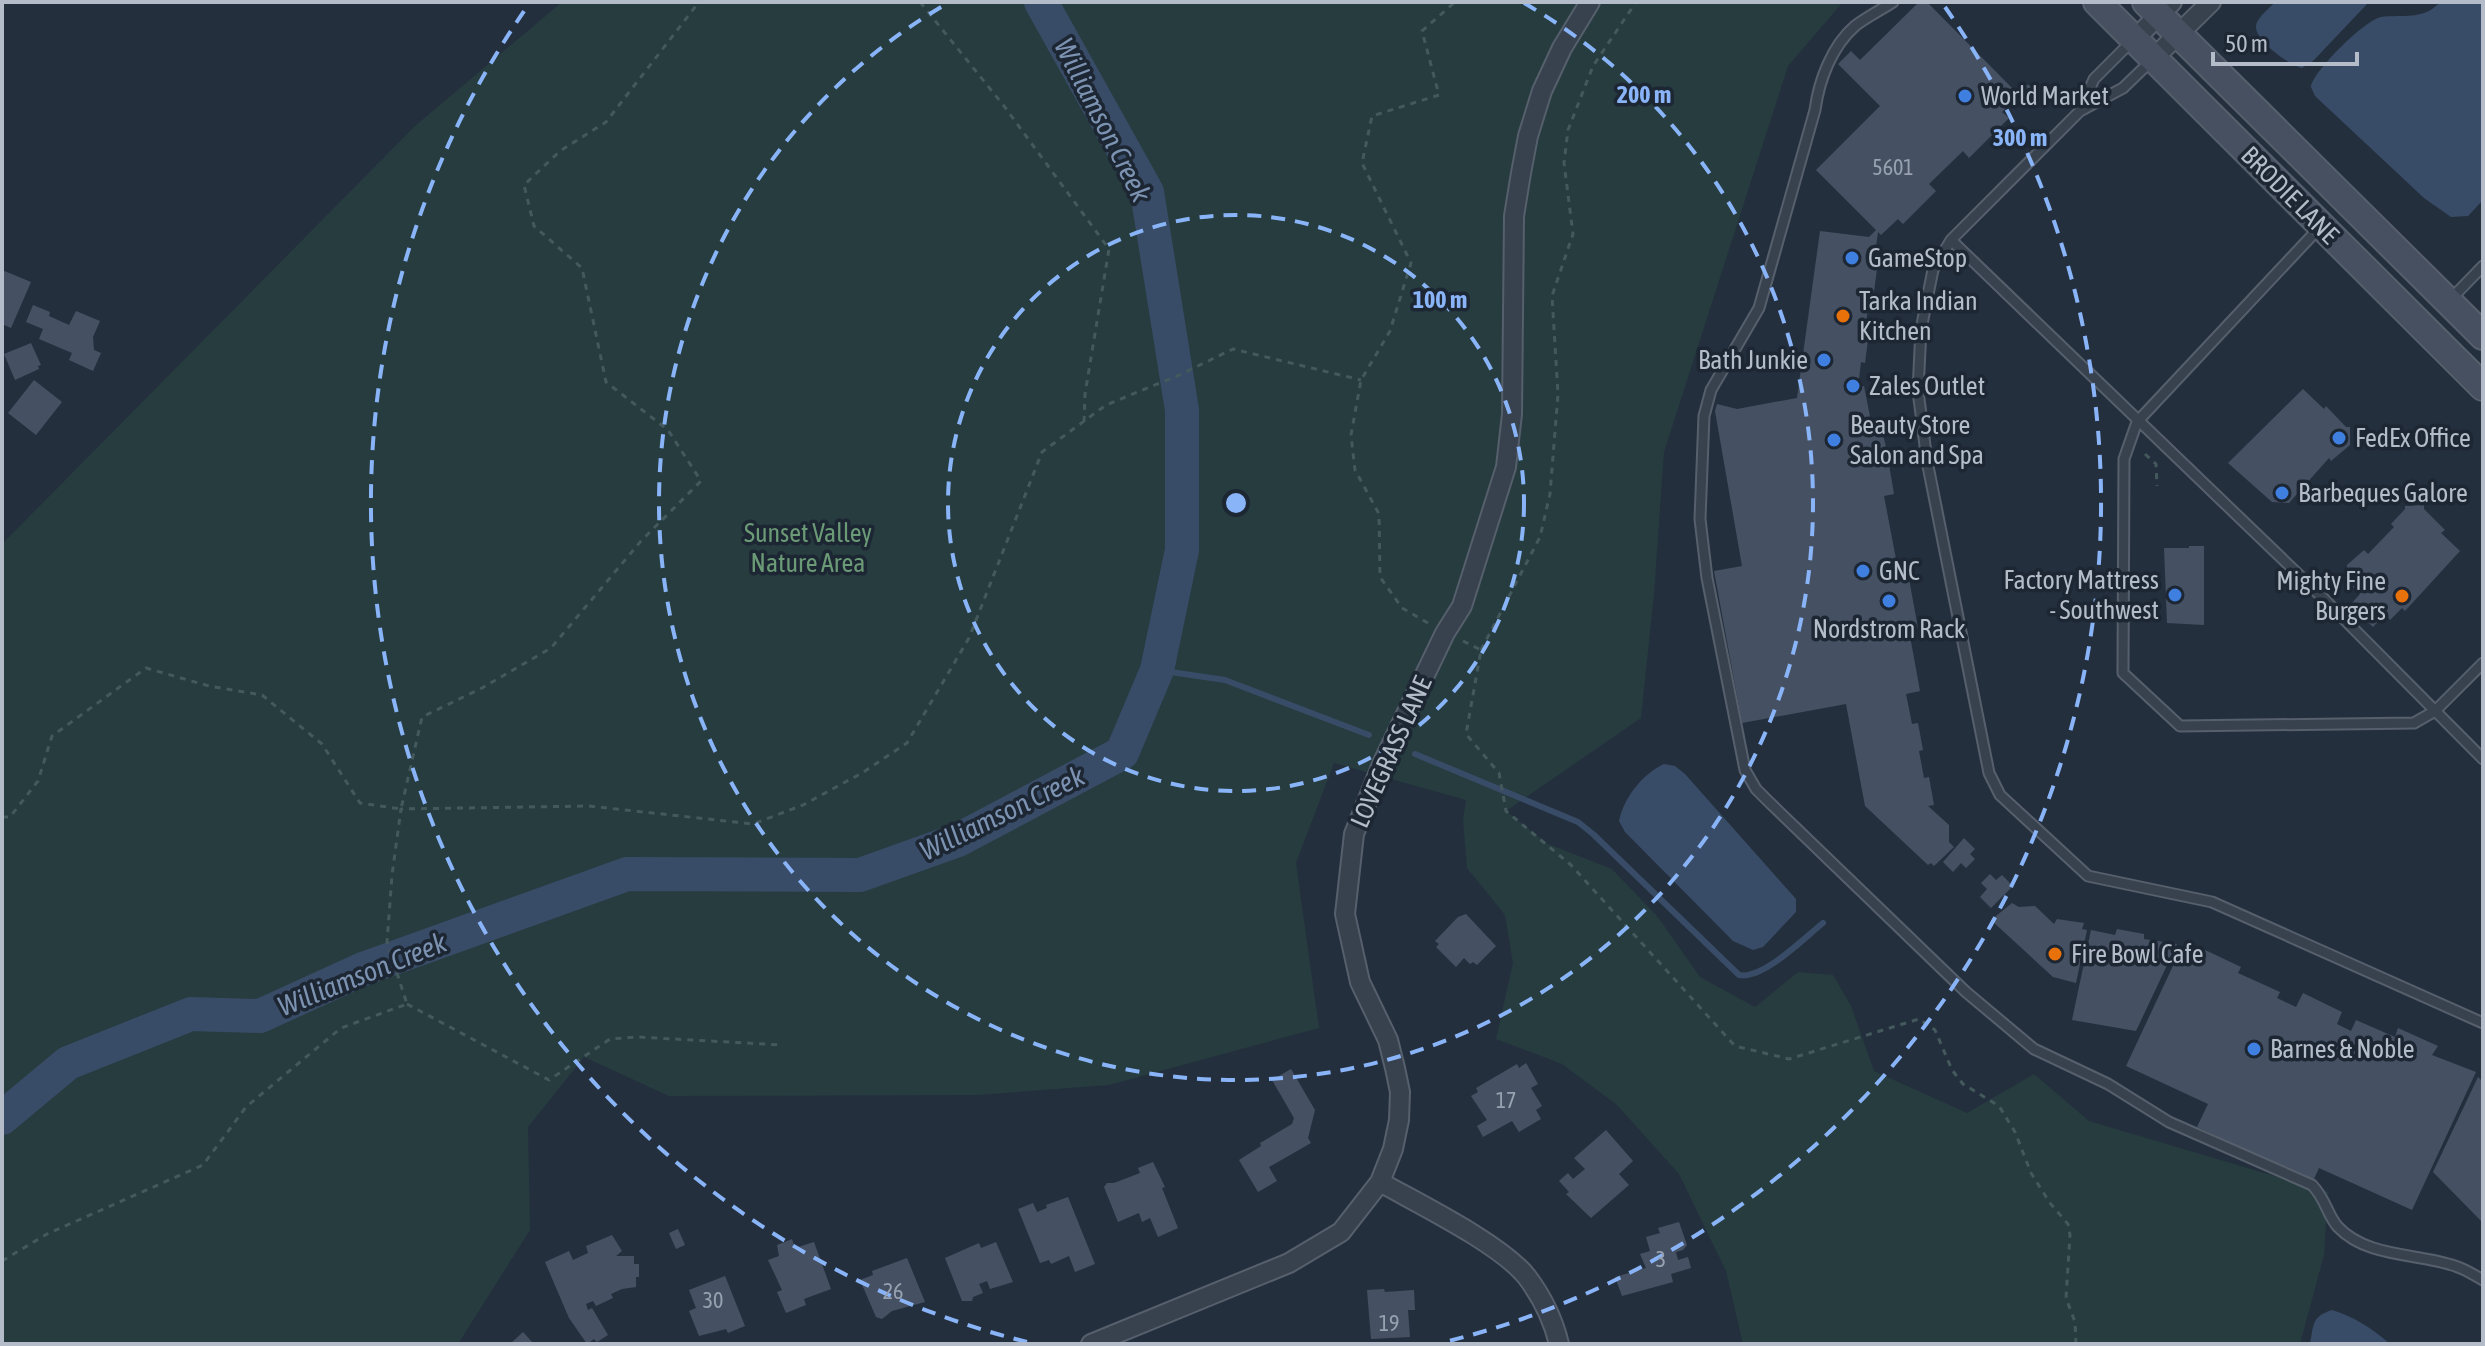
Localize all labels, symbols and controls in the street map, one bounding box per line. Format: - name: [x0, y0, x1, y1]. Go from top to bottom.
- scale bar: [2213, 16, 2357, 66]
- text: 50 m: [2225, 30, 2268, 57]
- water label: Williamson Creek: [1048, 33, 1158, 208]
- text: 200 m: [1617, 81, 1671, 108]
- place label: World Market: [1981, 81, 2109, 111]
- marker: World Market: [1956, 87, 1974, 105]
- text: 300 m: [1993, 124, 2047, 151]
- street label: BRODIE LANE: [2235, 140, 2345, 250]
- house number: 5601: [1872, 154, 1914, 180]
- place label: GameStop: [1868, 243, 1967, 273]
- marker: GameStop: [1843, 249, 1861, 267]
- text: 100 m: [1413, 286, 1467, 313]
- place label: Tarka Indian Kitchen: [1859, 286, 1978, 346]
- marker: Tarka Indian Kitchen: [1834, 307, 1852, 325]
- place label: Bath Junkie: [1698, 345, 1808, 375]
- marker: Bath Junkie: [1815, 351, 1833, 369]
- place label: Zales Outlet: [1869, 371, 1985, 401]
- marker: Zales Outlet: [1844, 377, 1862, 395]
- place label: Beauty Store Salon and Spa: [1850, 410, 1984, 470]
- place label: FedEx Office: [2355, 423, 2471, 453]
- marker: FedEx Office: [2330, 429, 2348, 447]
- marker: Beauty Store Salon and Spa: [1825, 431, 1843, 449]
- place label: Barbeques Galore: [2298, 478, 2468, 508]
- marker: Barbeques Galore: [2273, 484, 2291, 502]
- centre of rings: [1222, 489, 1250, 517]
- park label: Sunset Valley Nature Area: [744, 518, 872, 578]
- place label: GNC: [1879, 556, 1920, 586]
- marker: GNC: [1854, 562, 1872, 580]
- place label: Factory Mattress - Southwest: [2004, 565, 2159, 625]
- place label: Mighty Fine Burgers: [2276, 566, 2386, 626]
- marker: Factory Mattress - Southwest: [2166, 586, 2184, 604]
- marker: Mighty Fine Burgers: [2393, 587, 2411, 605]
- marker: Nordstrom Rack: [1880, 592, 1898, 610]
- place label: Nordstrom Rack: [1813, 614, 1965, 644]
- street label: LOVEGRASS LANE: [1344, 672, 1438, 832]
- water label: Williamson Creek: [915, 759, 1090, 867]
- water label: Williamson Creek: [273, 925, 452, 1022]
- place label: Fire Bowl Cafe: [2071, 939, 2204, 969]
- marker: Fire Bowl Cafe: [2046, 945, 2064, 963]
- place label: Barnes & Noble: [2270, 1034, 2415, 1064]
- marker: Barnes & Noble: [2245, 1040, 2263, 1058]
- house number: 17: [1496, 1087, 1516, 1113]
- house number: 3: [1656, 1246, 1666, 1272]
- house number: 26: [883, 1278, 903, 1304]
- house number: 30: [703, 1287, 723, 1313]
- house number: 19: [1379, 1310, 1399, 1336]

